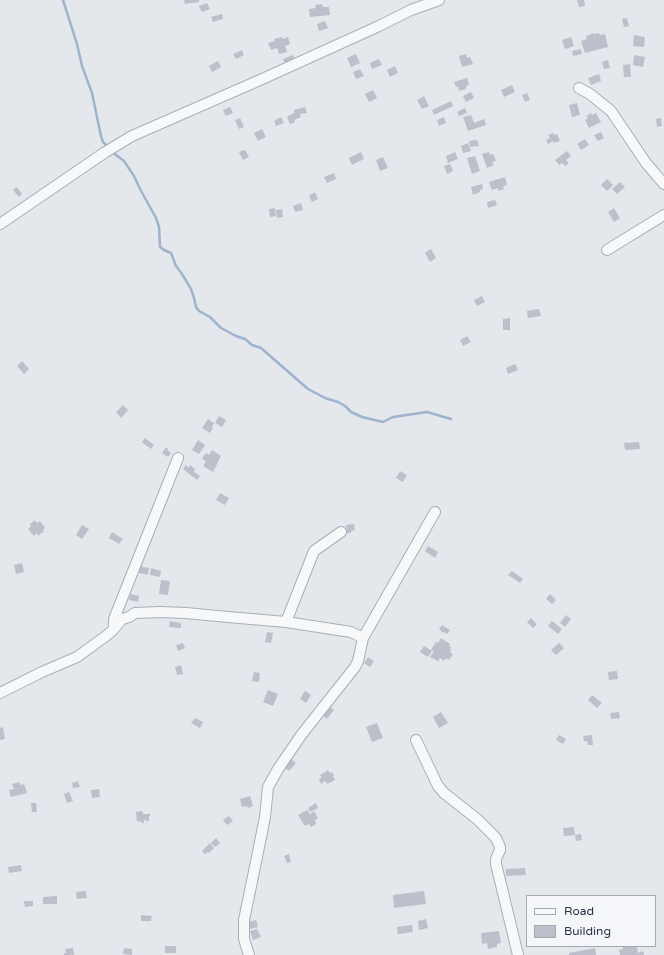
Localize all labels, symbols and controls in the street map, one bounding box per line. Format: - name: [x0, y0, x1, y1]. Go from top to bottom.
- legend: [526, 895, 656, 947]
- text: Road: [564, 904, 594, 918]
- text: Building: [564, 924, 611, 938]

